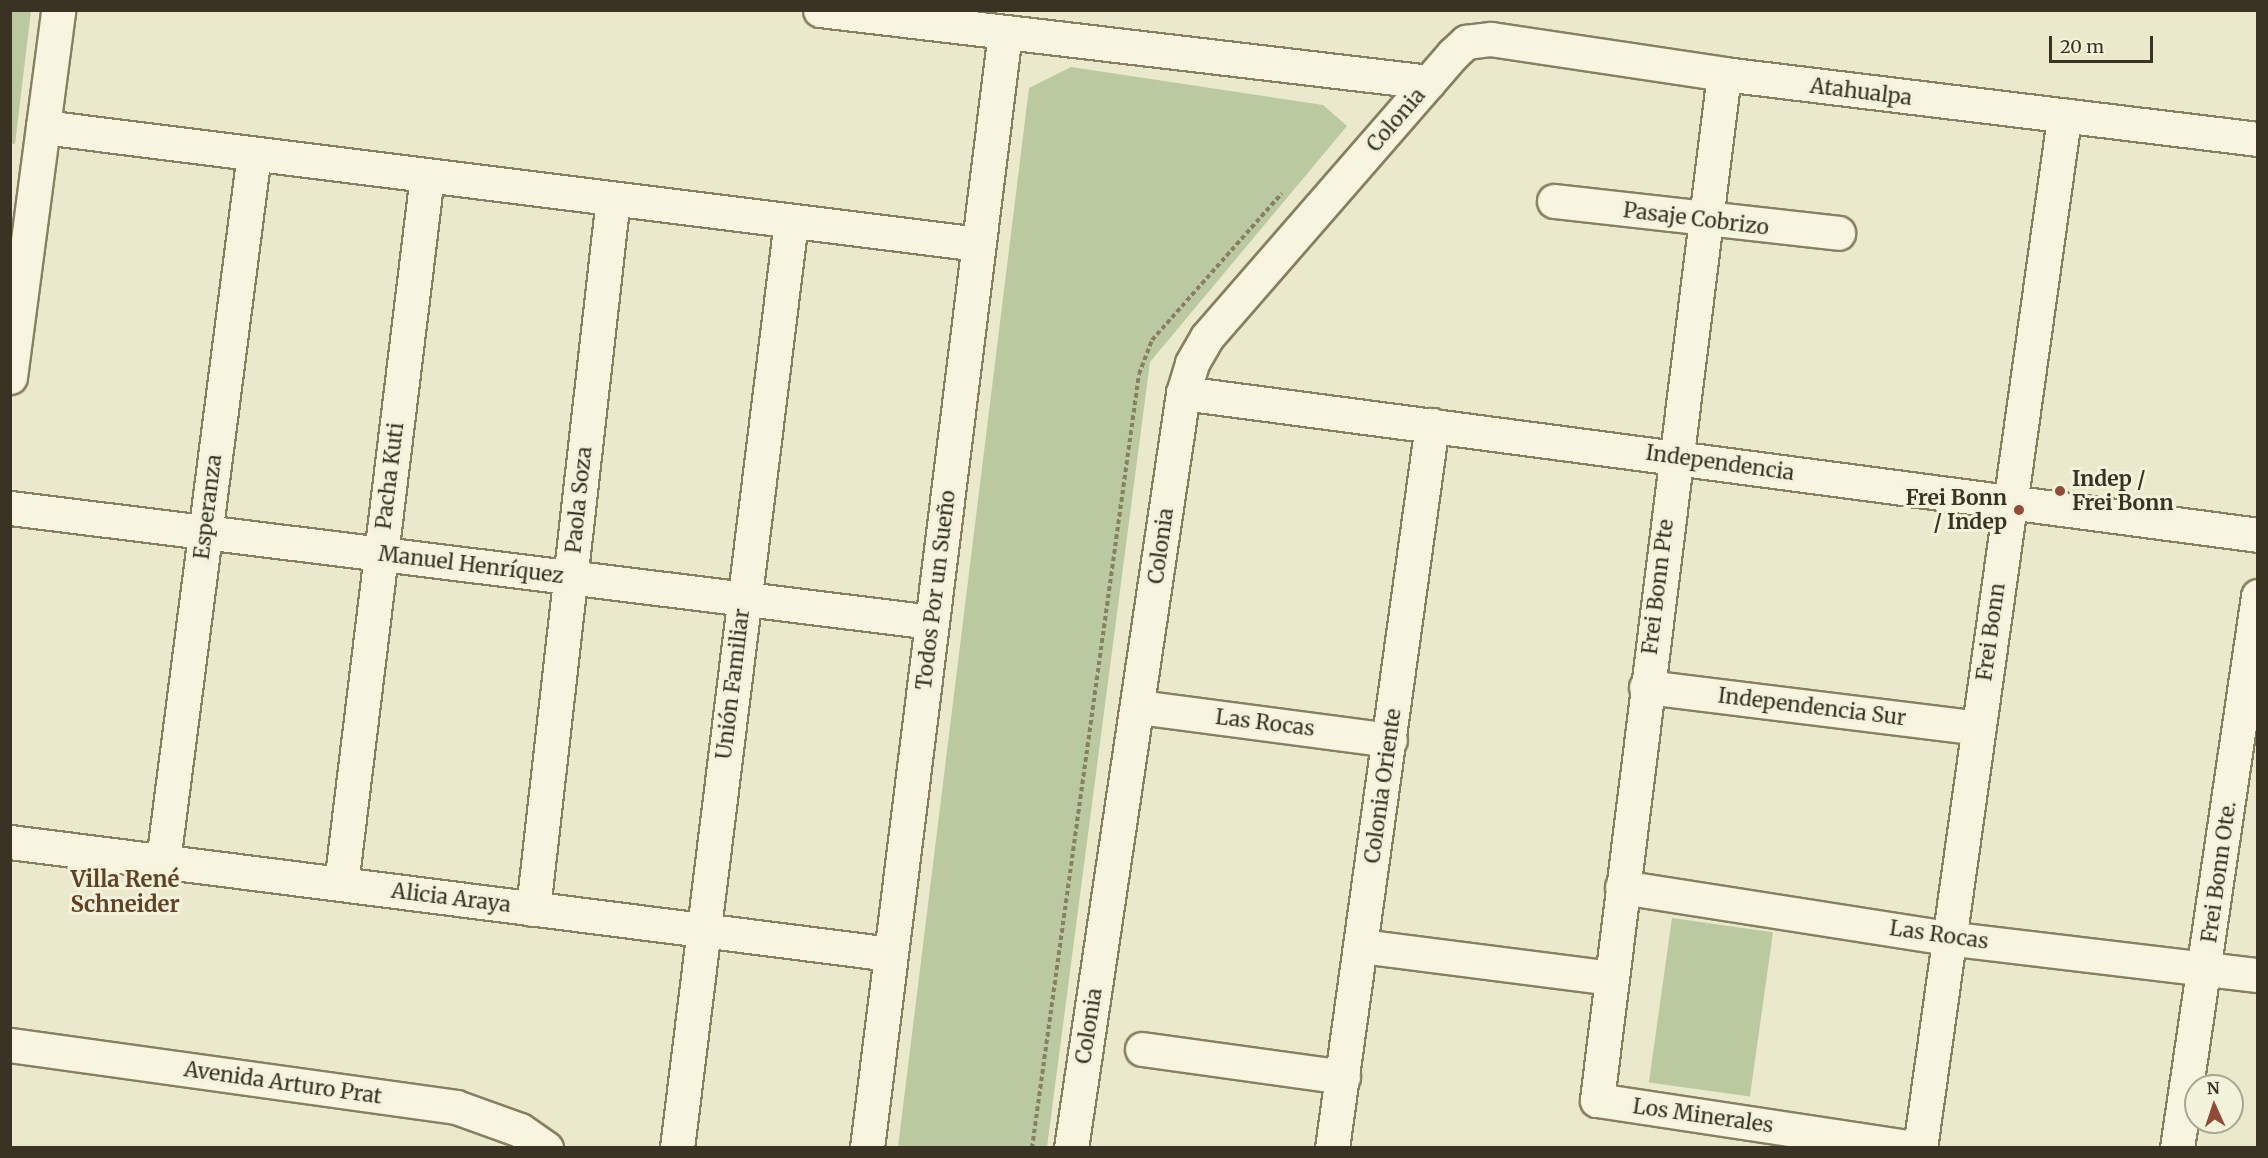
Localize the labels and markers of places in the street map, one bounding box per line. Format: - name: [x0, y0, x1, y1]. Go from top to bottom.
- place label: Indep / Frei Bonn: [2072, 466, 2174, 516]
- marker: Indep / Frei Bonn: [2053, 484, 2067, 498]
- place label: Frei Bonn / Indep: [1905, 485, 2007, 535]
- marker: Frei Bonn / Indep: [2012, 503, 2026, 517]

